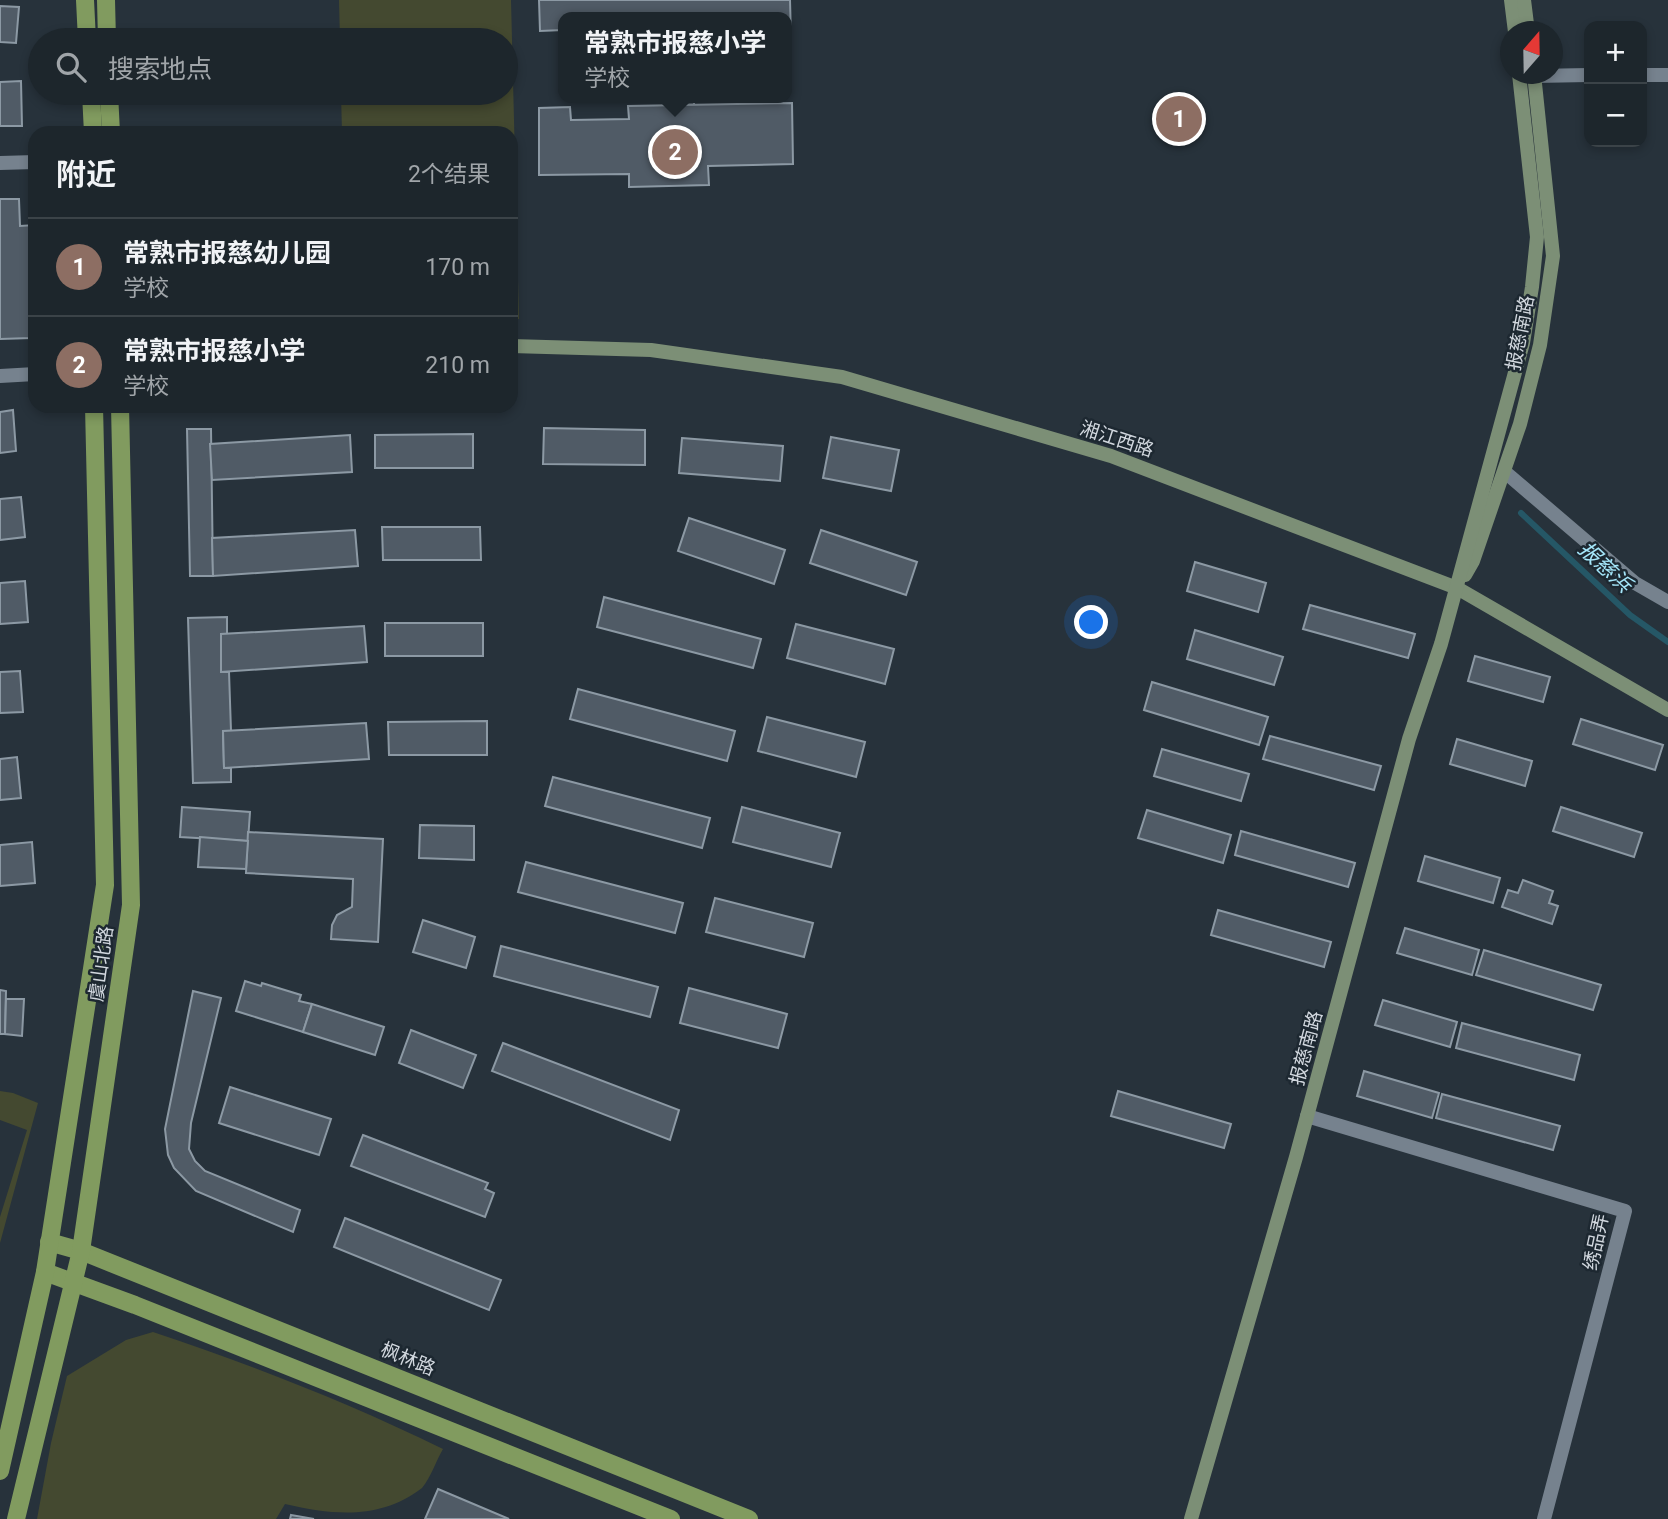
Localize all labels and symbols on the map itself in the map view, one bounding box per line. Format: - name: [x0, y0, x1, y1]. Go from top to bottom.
- north arrow: [1500, 21, 1563, 84]
- pin: 1: [1156, 93, 1202, 145]
- pin: 2: [652, 126, 698, 178]
- street label: 报慈南路: [1501, 293, 1539, 373]
- street label: 湘江西路: [1077, 416, 1157, 462]
- water label: 报慈浜: [1574, 537, 1638, 599]
- your location: [1074, 605, 1108, 639]
- street label: 虞山北路: [84, 925, 118, 1003]
- street label: 报慈南路: [1285, 1008, 1327, 1088]
- street label: 绣品弄: [1579, 1212, 1613, 1272]
- street label: 枫林路: [377, 1338, 439, 1380]

